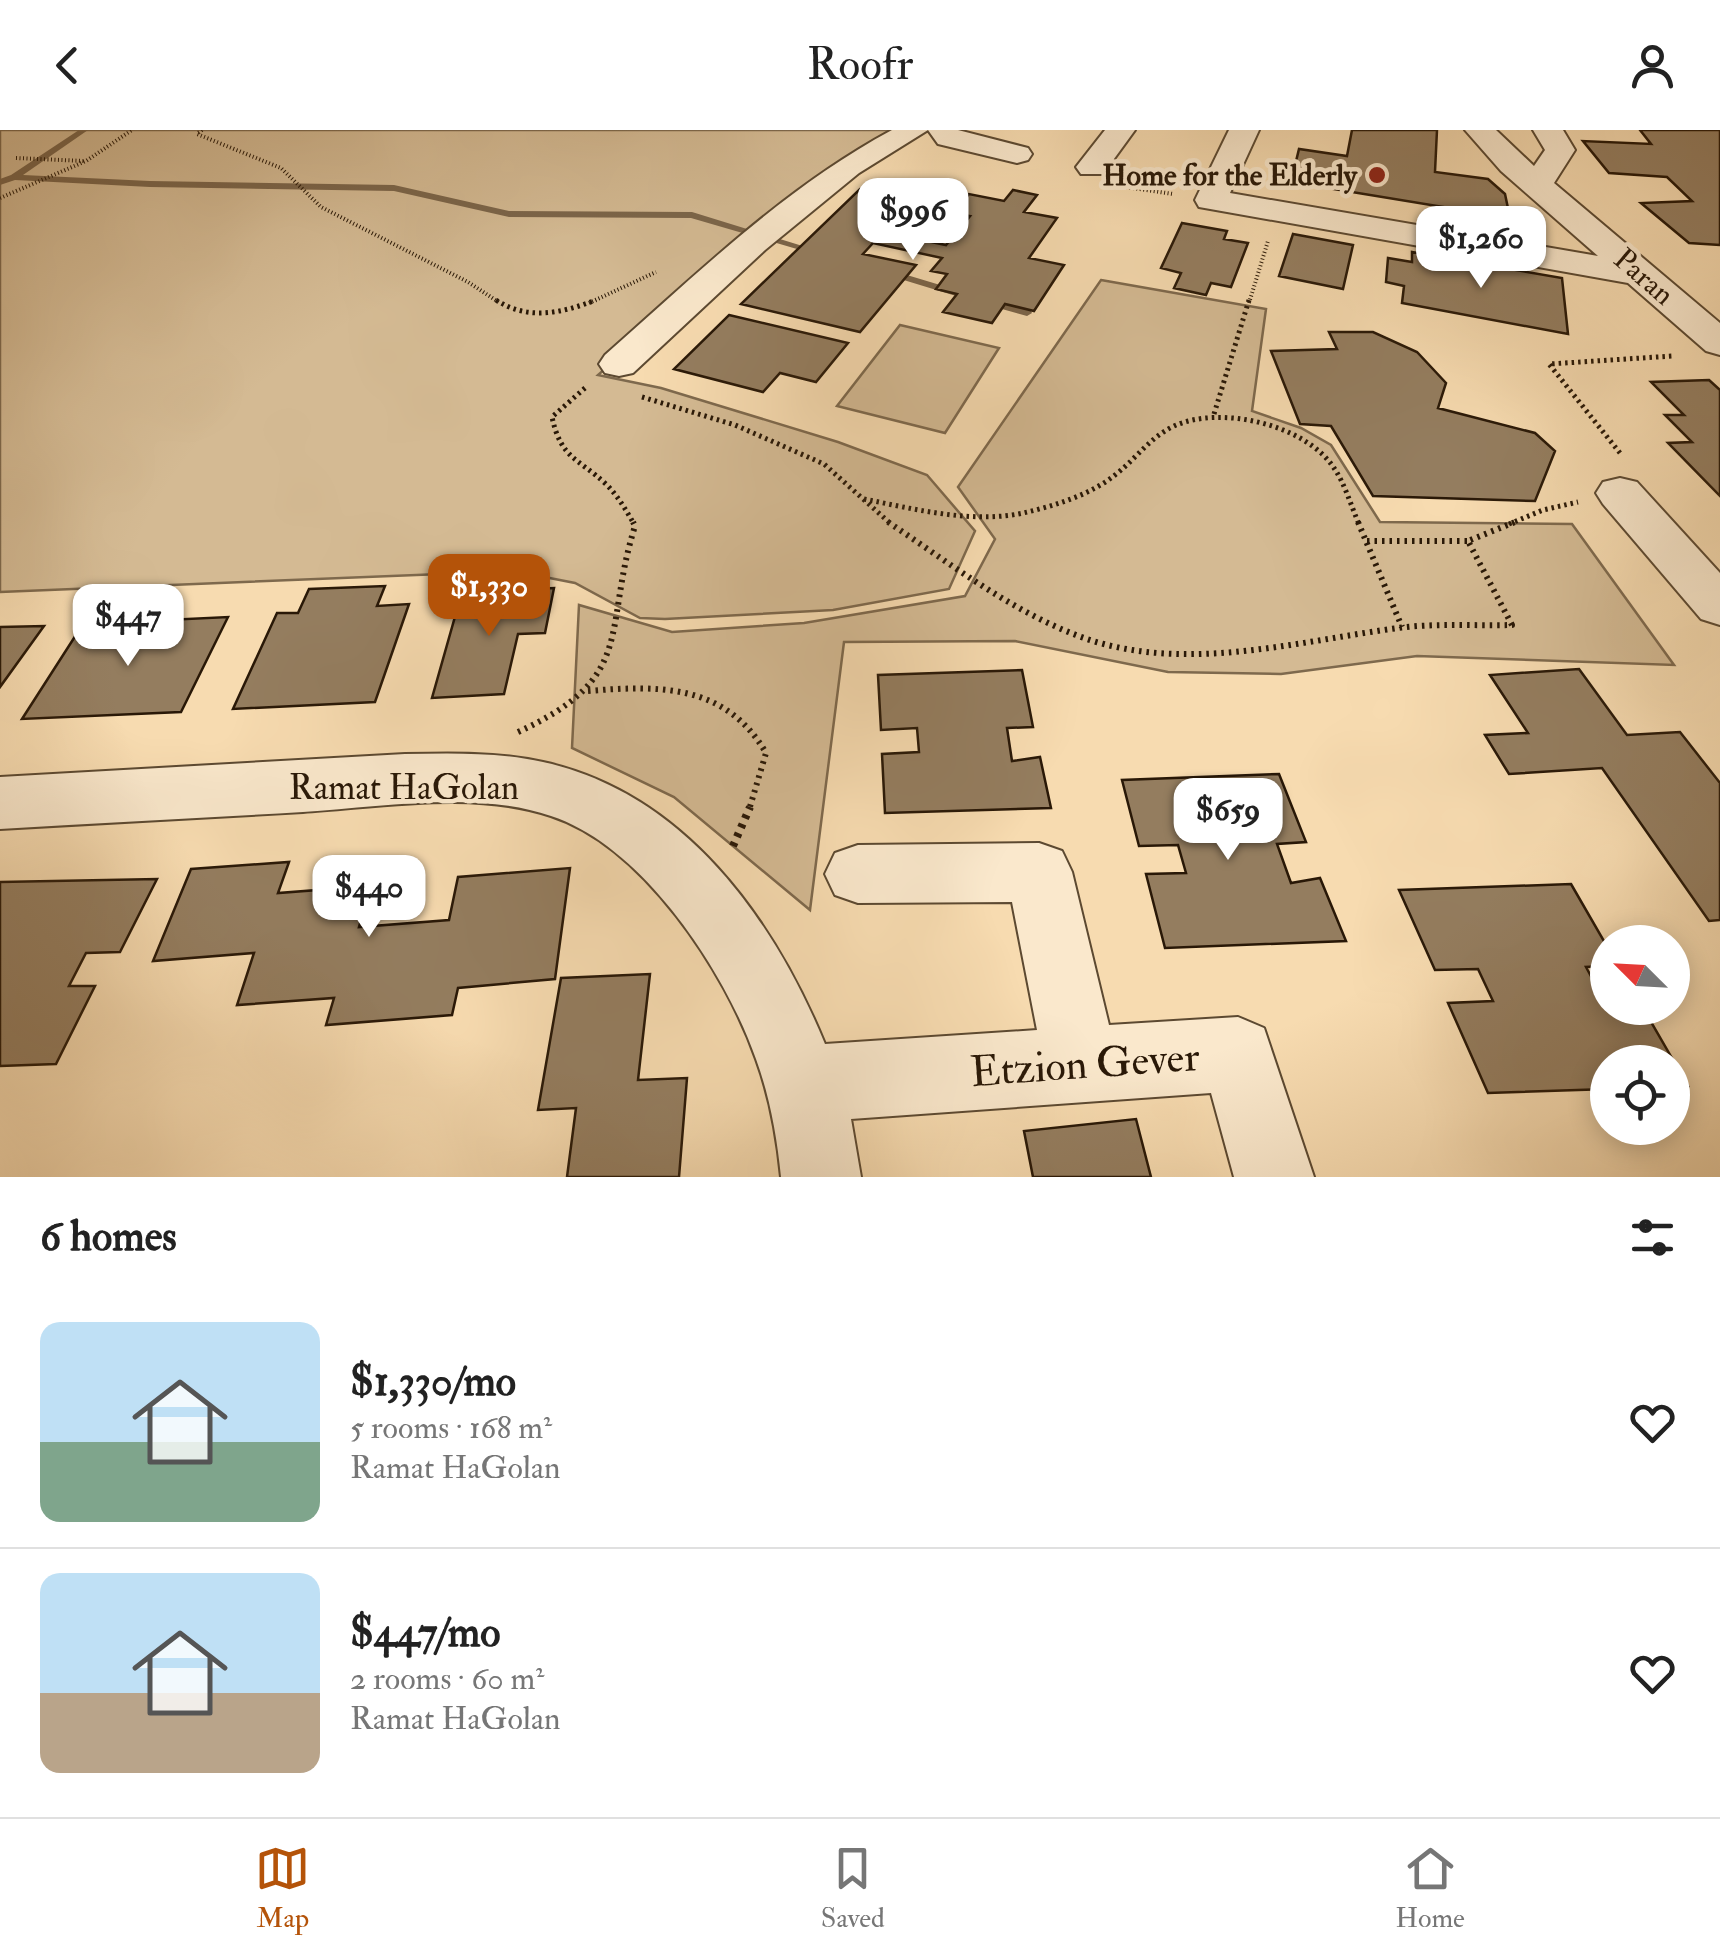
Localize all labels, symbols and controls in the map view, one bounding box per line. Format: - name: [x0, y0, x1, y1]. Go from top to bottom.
- text: Roofr: [807, 37, 913, 93]
- icon: back: [40, 38, 95, 93]
- icon: person: [1625, 38, 1680, 93]
- place label: Home for the Elderly: [1102, 157, 1359, 194]
- marker: Home for the Elderly: [1366, 164, 1388, 186]
- pin: $996: [854, 178, 972, 263]
- text: $996: [879, 190, 947, 230]
- pin: $1,260: [1400, 206, 1562, 291]
- text: $1,260: [1438, 218, 1524, 258]
- street label: Paran: [1606, 241, 1682, 313]
- pin: $1,330: [408, 554, 570, 639]
- text: $1,330: [450, 566, 528, 606]
- pin: $447: [69, 584, 187, 669]
- text: $447: [95, 596, 161, 636]
- street label: Ramat HaGolan: [289, 766, 519, 810]
- pin: $659: [1169, 778, 1287, 863]
- text: $659: [1196, 790, 1260, 830]
- pin: $440: [310, 855, 428, 940]
- text: $440: [334, 867, 404, 907]
- north arrow: [1590, 925, 1690, 1025]
- map controls: [1590, 925, 1690, 1145]
- street label: Etzion Gever: [969, 1031, 1202, 1099]
- button: locate: [1590, 1045, 1690, 1145]
- icon: filters: [1625, 1210, 1680, 1265]
- text: 6 homes: [40, 1211, 177, 1263]
- text: $1,330/mo: [350, 1356, 516, 1408]
- icon: home: [120, 1362, 240, 1482]
- icon: heart: [1625, 1395, 1680, 1450]
- text: 5 rooms · 168 m²: [350, 1408, 552, 1448]
- text: Ramat HaGolan: [350, 1448, 561, 1488]
- text: $447/mo: [350, 1607, 500, 1659]
- icon: home: [120, 1613, 240, 1733]
- icon: heart: [1625, 1646, 1680, 1701]
- text: 2 rooms · 60 m²: [350, 1659, 544, 1699]
- text: Ramat HaGolan: [350, 1699, 561, 1739]
- tab: Map: [255, 1841, 310, 1936]
- tab: Saved: [821, 1841, 885, 1936]
- tab: Home: [1395, 1841, 1465, 1936]

